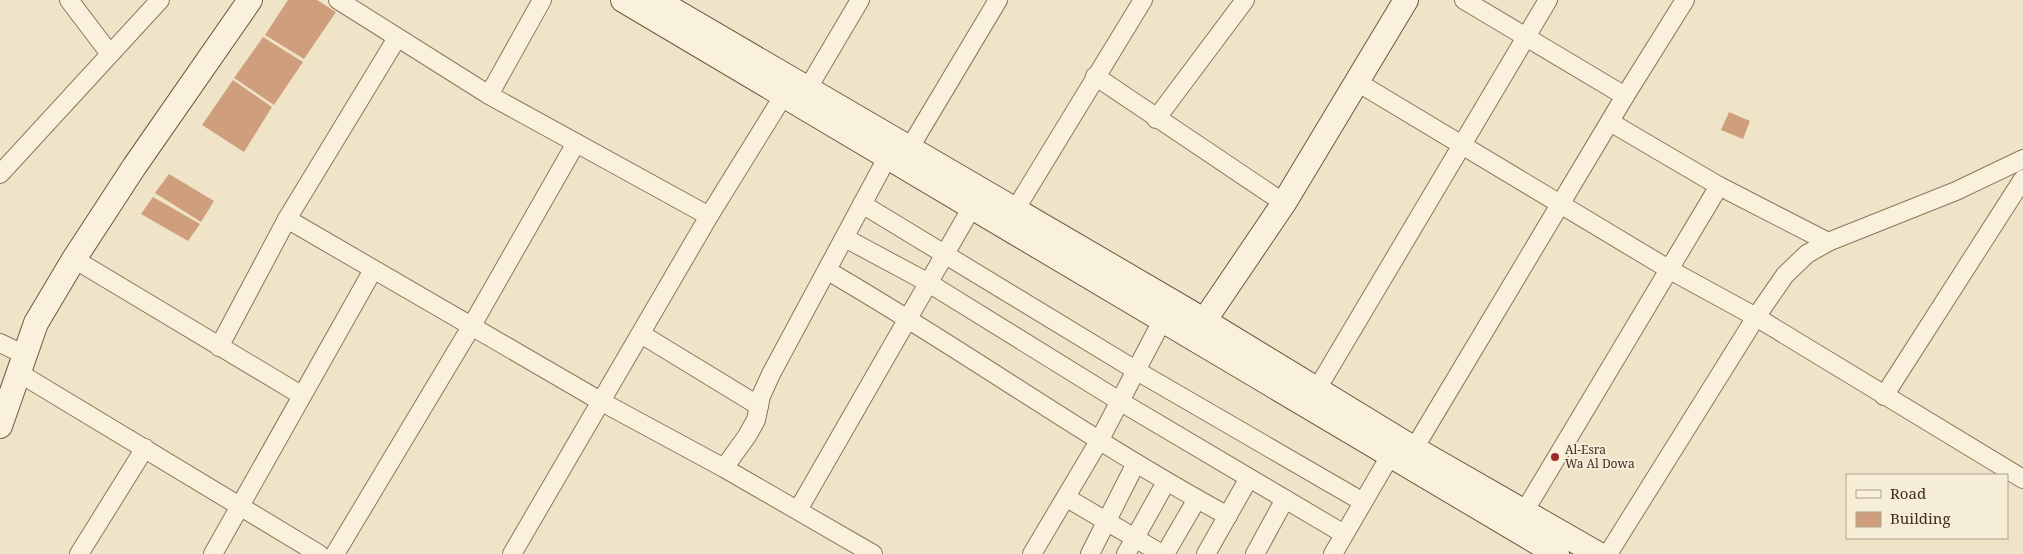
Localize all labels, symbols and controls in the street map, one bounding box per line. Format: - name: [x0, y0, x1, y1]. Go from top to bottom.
- place label: Al-Esra Wa Al Dowa: [1565, 441, 1635, 472]
- marker: Al-Esra Wa Al Dowa: [1549, 451, 1561, 463]
- legend: [1846, 474, 2008, 539]
- text: Road: [1890, 483, 1926, 503]
- text: Building: [1890, 508, 1951, 528]

